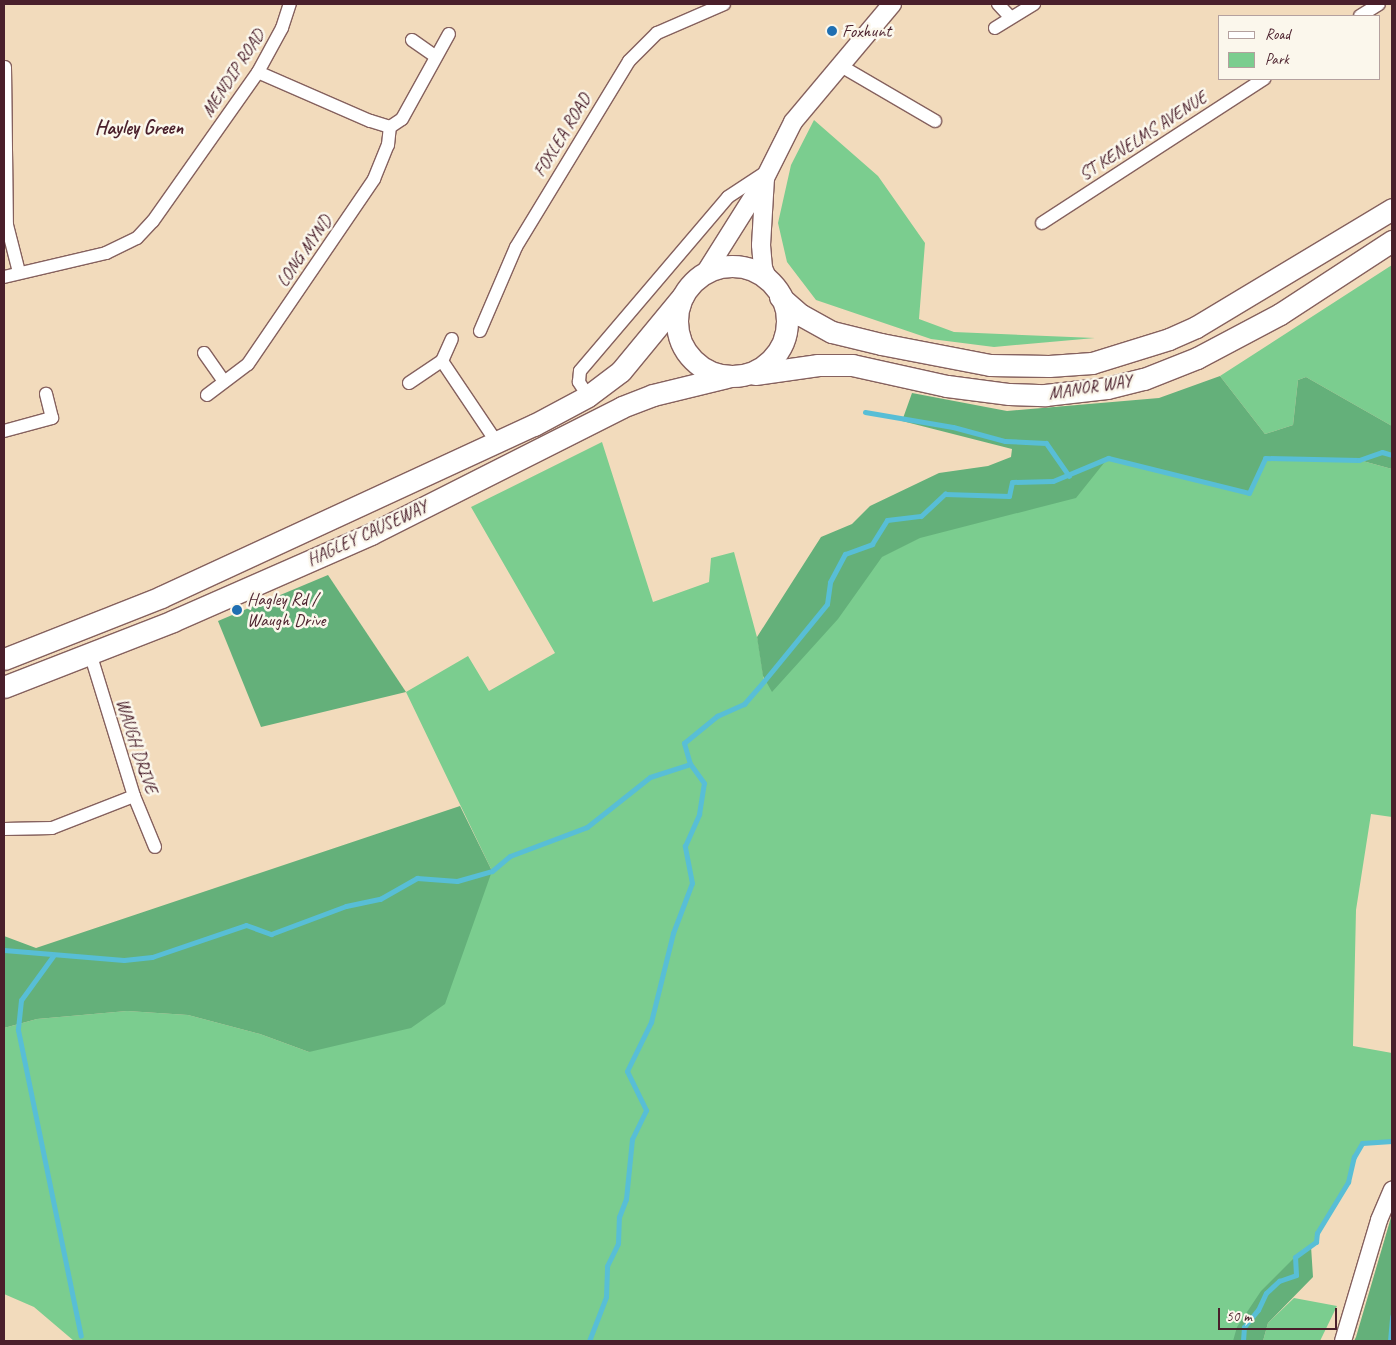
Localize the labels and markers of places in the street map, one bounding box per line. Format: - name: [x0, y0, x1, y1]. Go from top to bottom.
- place label: Foxhunt: [842, 20, 891, 42]
- marker: Foxhunt: [826, 25, 838, 37]
- place label: Hagley Rd / Waugh Drive: [247, 589, 326, 632]
- marker: Hagley Rd / Waugh Drive: [231, 604, 243, 616]

